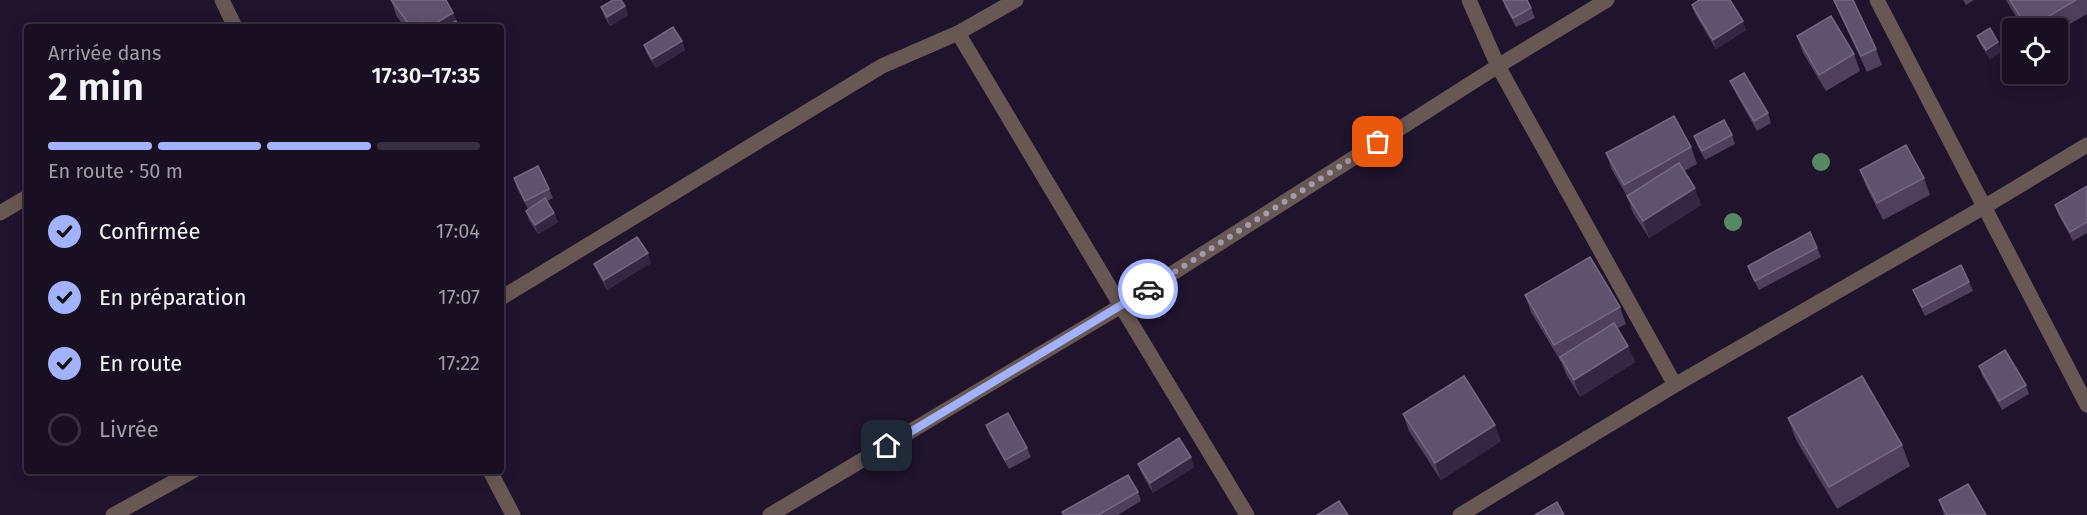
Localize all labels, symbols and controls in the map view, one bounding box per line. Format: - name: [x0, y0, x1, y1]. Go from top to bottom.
- map controls: [2002, 18, 2068, 84]
- button: locate: [2002, 18, 2068, 84]
- text: Arrivée dans: [48, 41, 161, 65]
- text: 17:30–17:35: [372, 62, 480, 89]
- text: 2 min: [48, 64, 144, 110]
- pin: [1352, 116, 1403, 167]
- icon: bag: [1361, 125, 1394, 158]
- text: En route · 50 m: [48, 159, 183, 183]
- icon: check: [48, 215, 81, 248]
- text: Confirmée: [99, 218, 201, 245]
- text: 17:04: [436, 219, 480, 243]
- courier: [1118, 259, 1178, 319]
- icon: car: [1132, 273, 1165, 306]
- icon: check: [48, 281, 81, 314]
- text: En préparation: [99, 284, 247, 311]
- text: 17:07: [438, 285, 480, 309]
- icon: check: [48, 347, 81, 380]
- text: En route: [99, 350, 182, 377]
- text: 17:22: [438, 351, 480, 375]
- text: Livrée: [99, 416, 159, 443]
- pin: [861, 420, 912, 471]
- icon: home: [870, 429, 903, 462]

